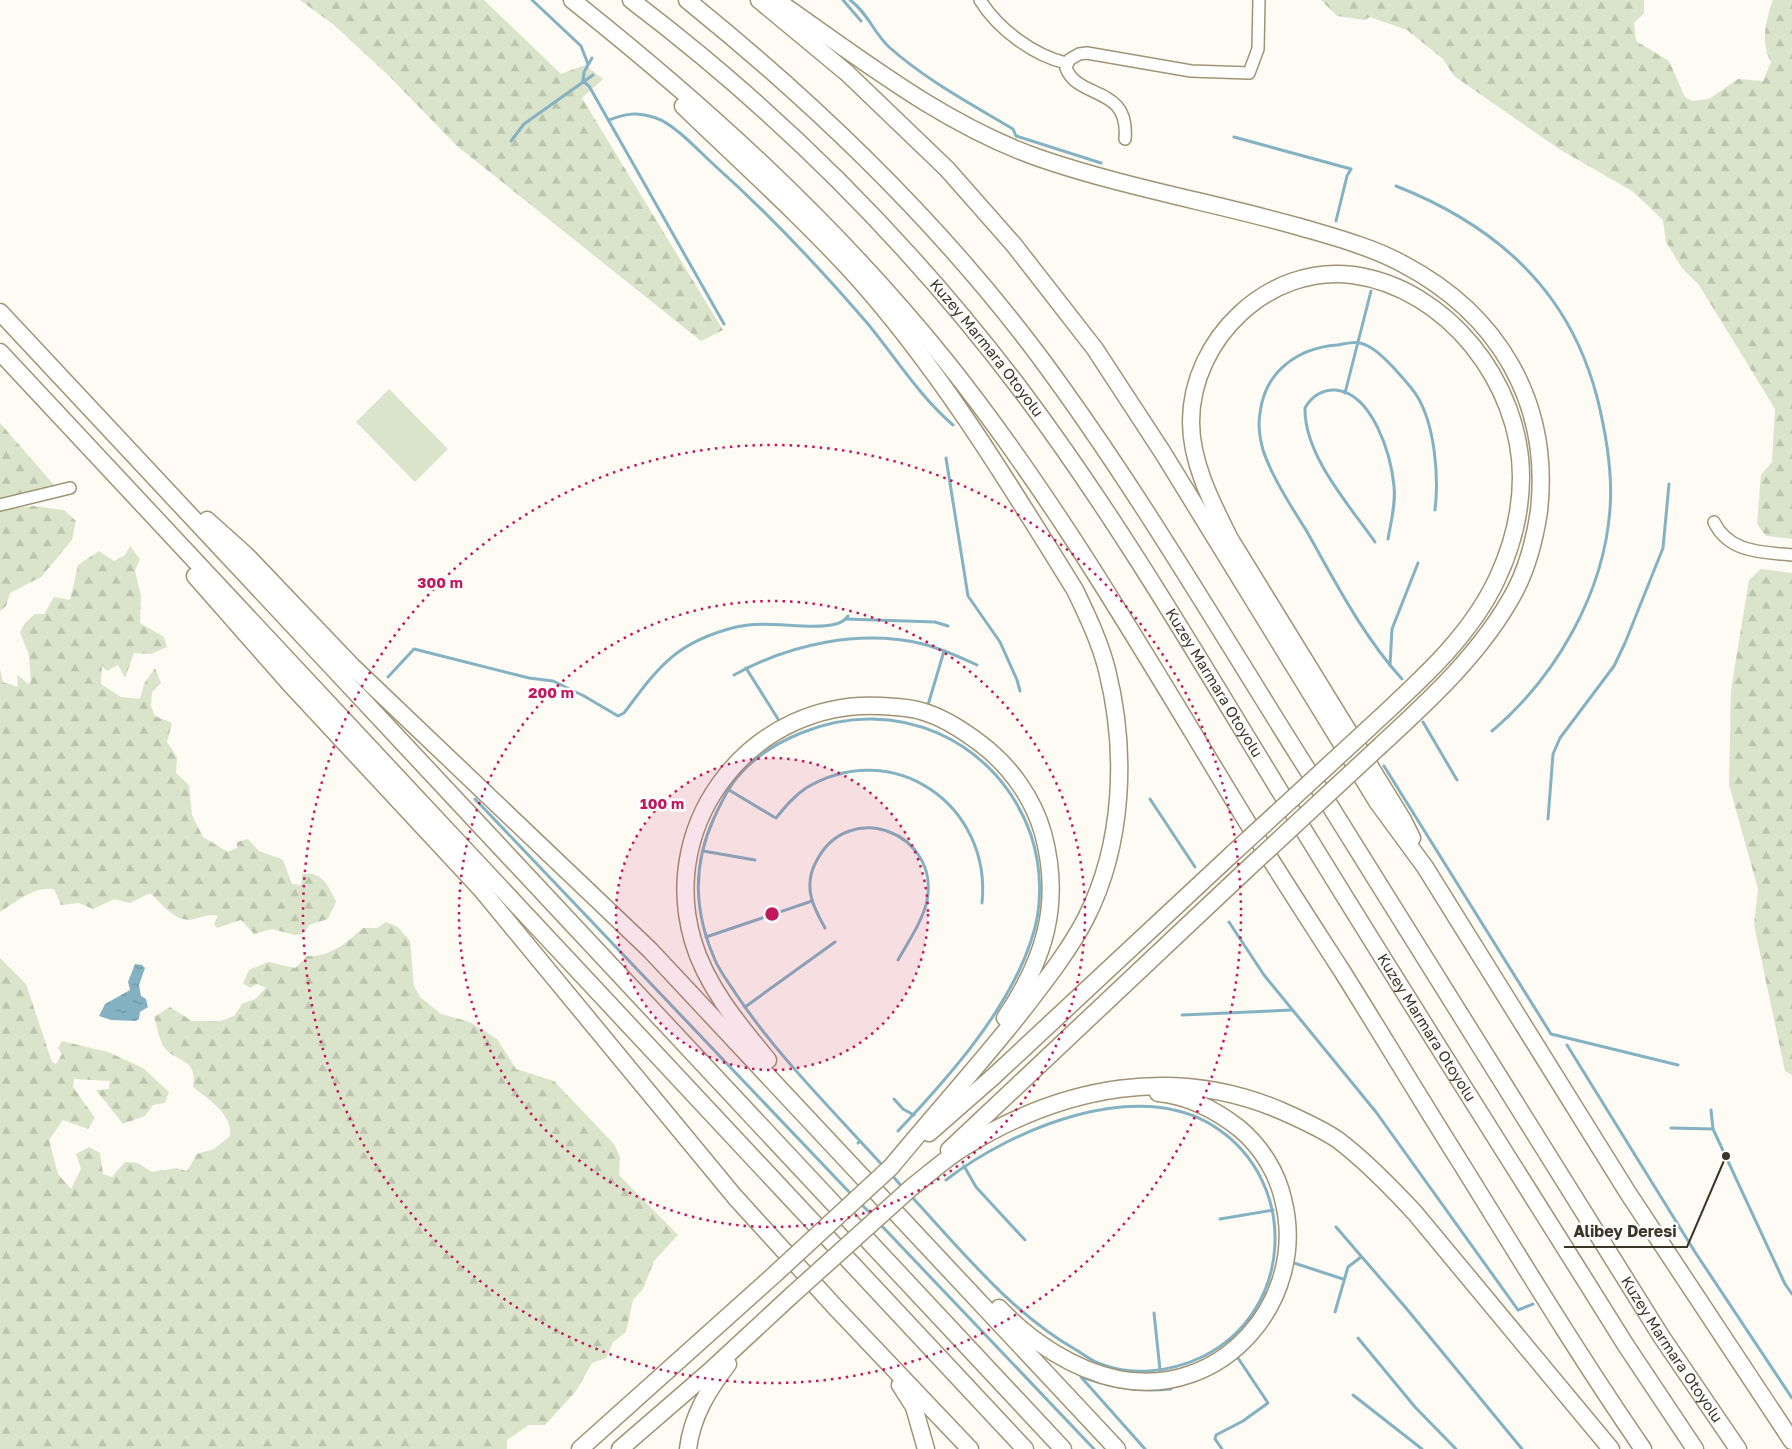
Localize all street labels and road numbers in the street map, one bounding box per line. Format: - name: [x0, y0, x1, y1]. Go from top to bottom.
- street label: Kuzey Marmara Otoyolu: [927, 275, 1048, 420]
- street label: Kuzey Marmara Otoyolu: [1162, 605, 1267, 760]
- street label: Kuzey Marmara Otoyolu: [1374, 950, 1480, 1104]
- street label: Kuzey Marmara Otoyolu: [1618, 1273, 1727, 1425]

